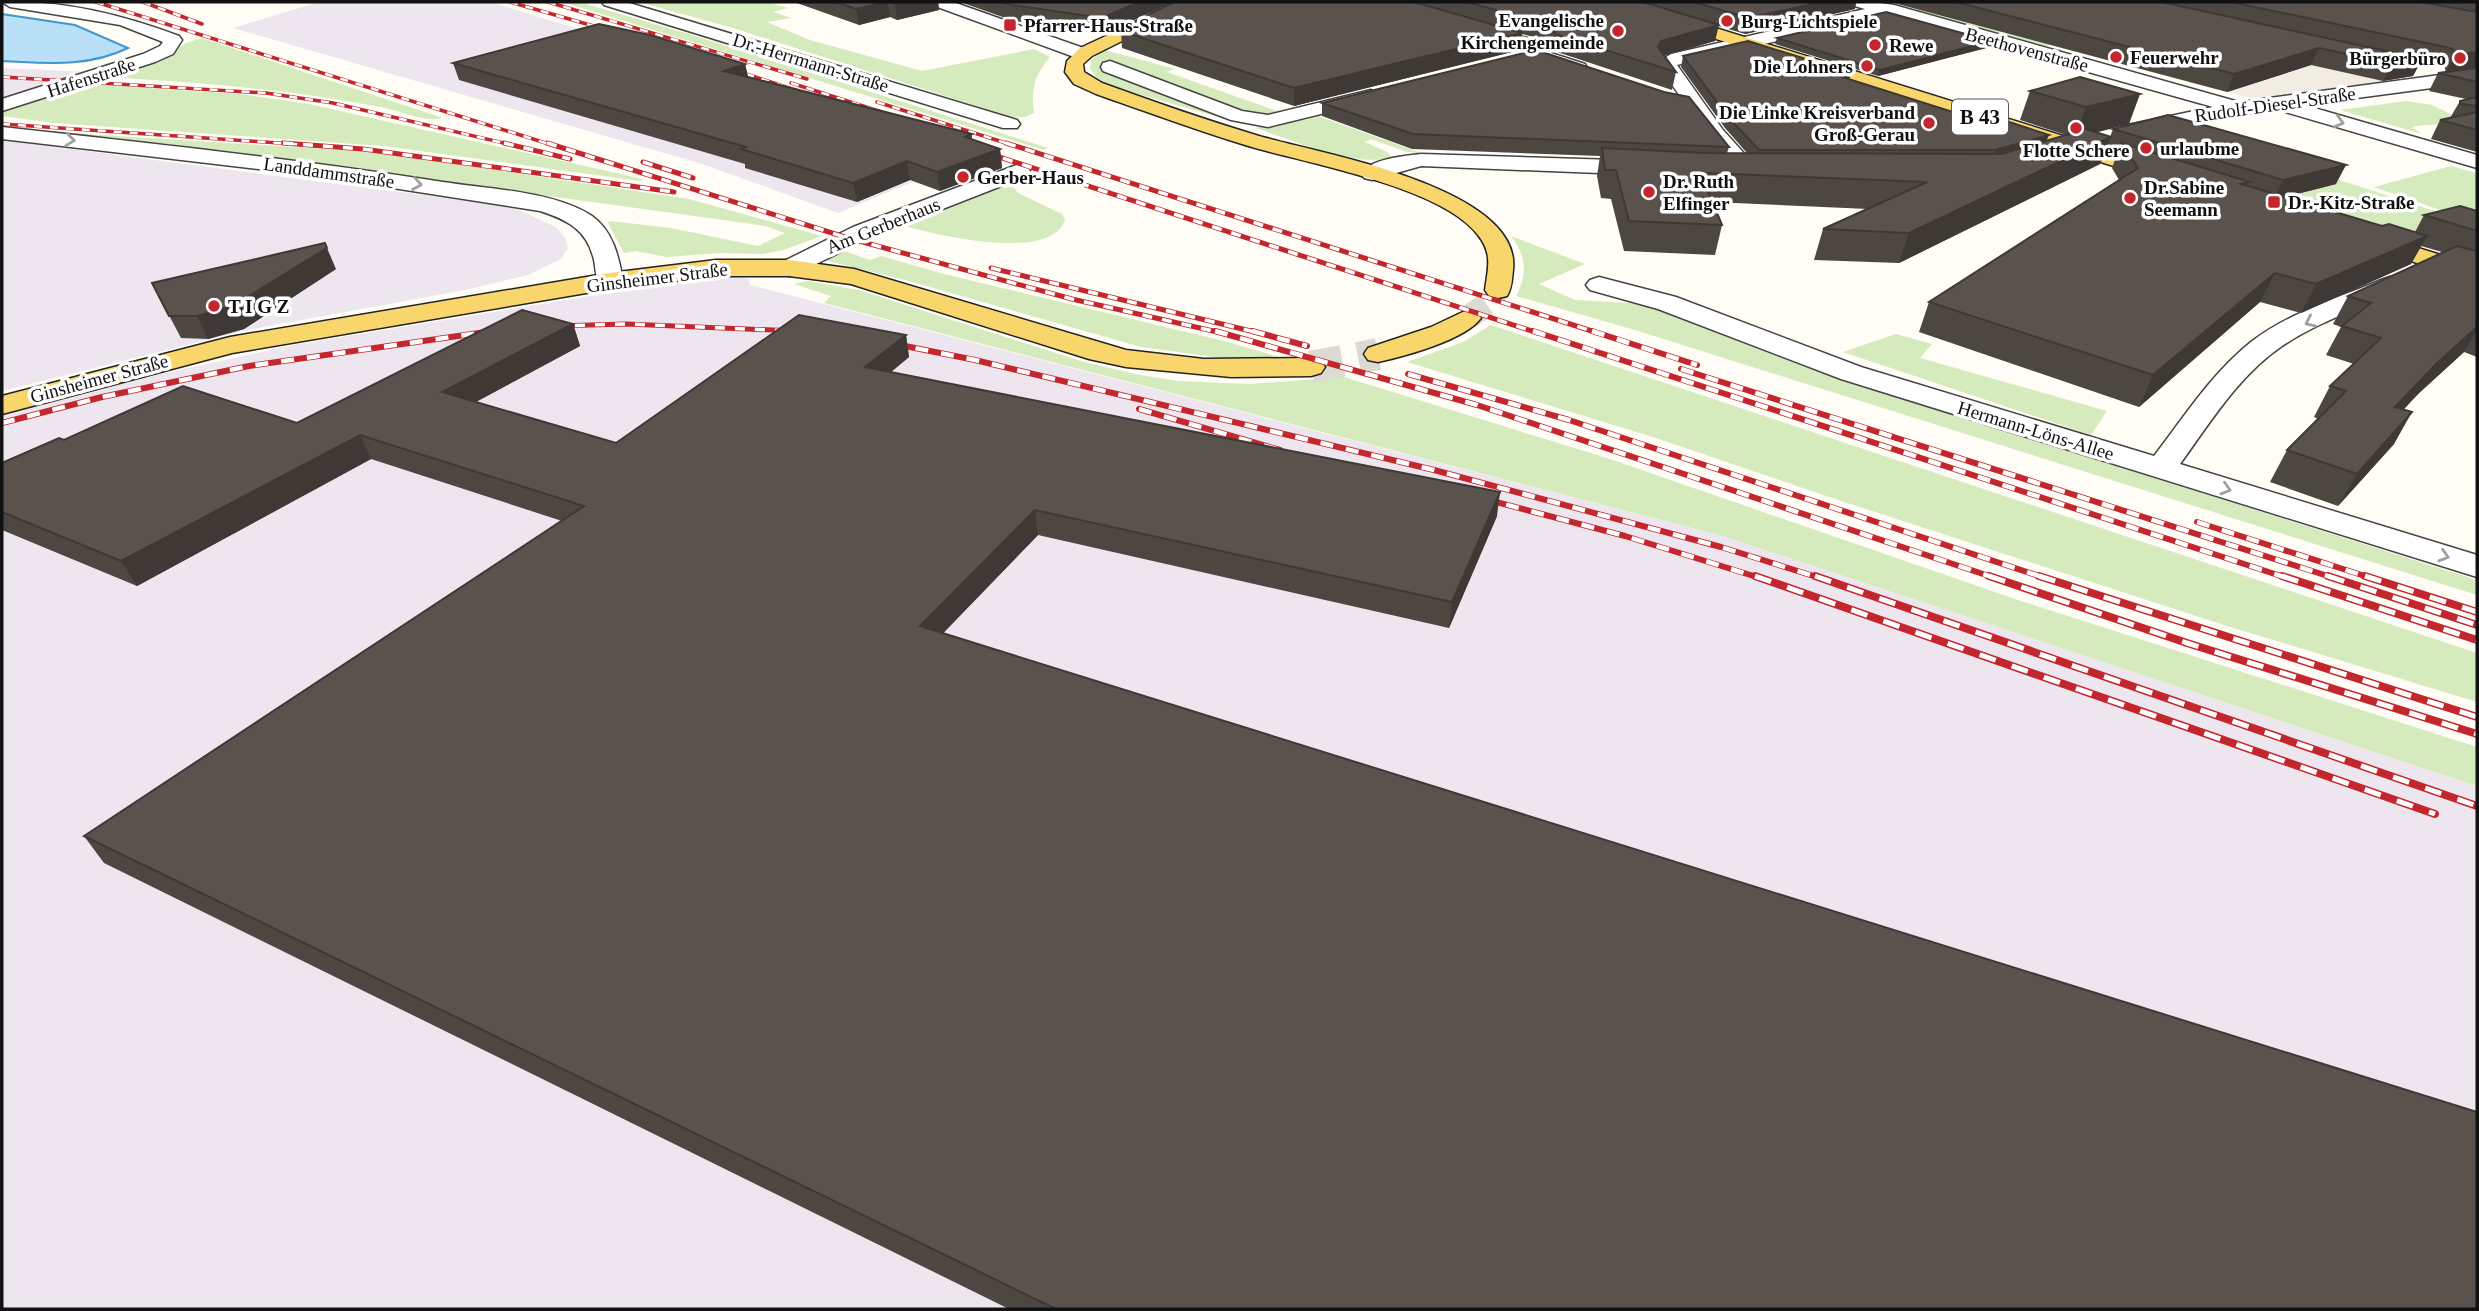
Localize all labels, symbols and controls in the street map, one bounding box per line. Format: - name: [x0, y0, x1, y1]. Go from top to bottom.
- place label: Evangelische Kirchengemeinde: [1461, 10, 1604, 53]
- place label: Burg-Lichtspiele: [1741, 11, 1877, 32]
- marker: Burg-Lichtspiele: [1719, 13, 1735, 29]
- place label: Pfarrer-Haus-Straße: [1024, 15, 1193, 36]
- marker: Pfarrer-Haus-Straße: [1002, 17, 1018, 33]
- marker: Evangelische Kirchengemeinde: [1610, 23, 1626, 39]
- street label: Beethovenstraße: [1963, 23, 2091, 76]
- street label: Dr.-Herrmann-Straße: [730, 29, 891, 96]
- place label: Rewe: [1889, 35, 1933, 56]
- marker: Rewe: [1867, 37, 1883, 53]
- place label: Feuerwehr: [2130, 47, 2219, 68]
- place label: Bürgerbüro: [2349, 48, 2446, 69]
- marker: Feuerwehr: [2108, 49, 2124, 65]
- marker: Bürgerbüro: [2452, 50, 2468, 66]
- street label: Hafenstraße: [44, 53, 138, 102]
- place label: Die Lohners: [1753, 56, 1853, 77]
- marker: Die Lohners: [1859, 58, 1875, 74]
- street label: Rudolf-Diesel-Straße: [2193, 83, 2357, 126]
- road number: B 43: [1952, 100, 2008, 134]
- place label: Die Linke Kreisverband Groß-Gerau: [1719, 102, 1915, 145]
- one-way arrow: [2333, 113, 2345, 128]
- marker: Die Linke Kreisverband Groß-Gerau: [1921, 115, 1937, 131]
- marker: Flotte Schere: [2068, 120, 2084, 136]
- one-way arrow: [64, 133, 75, 148]
- place label: urlaubme: [2160, 138, 2239, 159]
- place label: Flotte Schere: [2023, 140, 2129, 161]
- marker: urlaubme: [2138, 140, 2154, 156]
- street label: Landdammstraße: [262, 153, 396, 192]
- place label: Gerber-Haus: [977, 167, 1084, 188]
- marker: Gerber-Haus: [955, 169, 971, 185]
- place label: Dr. Ruth Elfinger: [1663, 171, 1735, 214]
- one-way arrow: [411, 177, 423, 192]
- place label: Dr.Sabine Seemann: [2144, 177, 2224, 220]
- marker: Dr. Ruth Elfinger: [1641, 184, 1657, 200]
- marker: Dr.Sabine Seemann: [2122, 190, 2138, 206]
- place label: Dr.-Kitz-Straße: [2288, 192, 2414, 213]
- street label: Am Gerberhaus: [823, 193, 943, 258]
- marker: Dr.-Kitz-Straße: [2266, 194, 2282, 210]
- street label: Ginsheimer Straße: [585, 258, 729, 297]
- place label: T I G Z: [228, 296, 289, 317]
- marker: T I G Z: [206, 298, 222, 314]
- one-way arrow: [2305, 313, 2318, 327]
- street label: Ginsheimer Straße: [28, 350, 170, 407]
- street label: Hermann-Löns-Allee: [1955, 397, 2117, 464]
- one-way arrow: [2220, 480, 2232, 495]
- one-way arrow: [2437, 548, 2449, 562]

